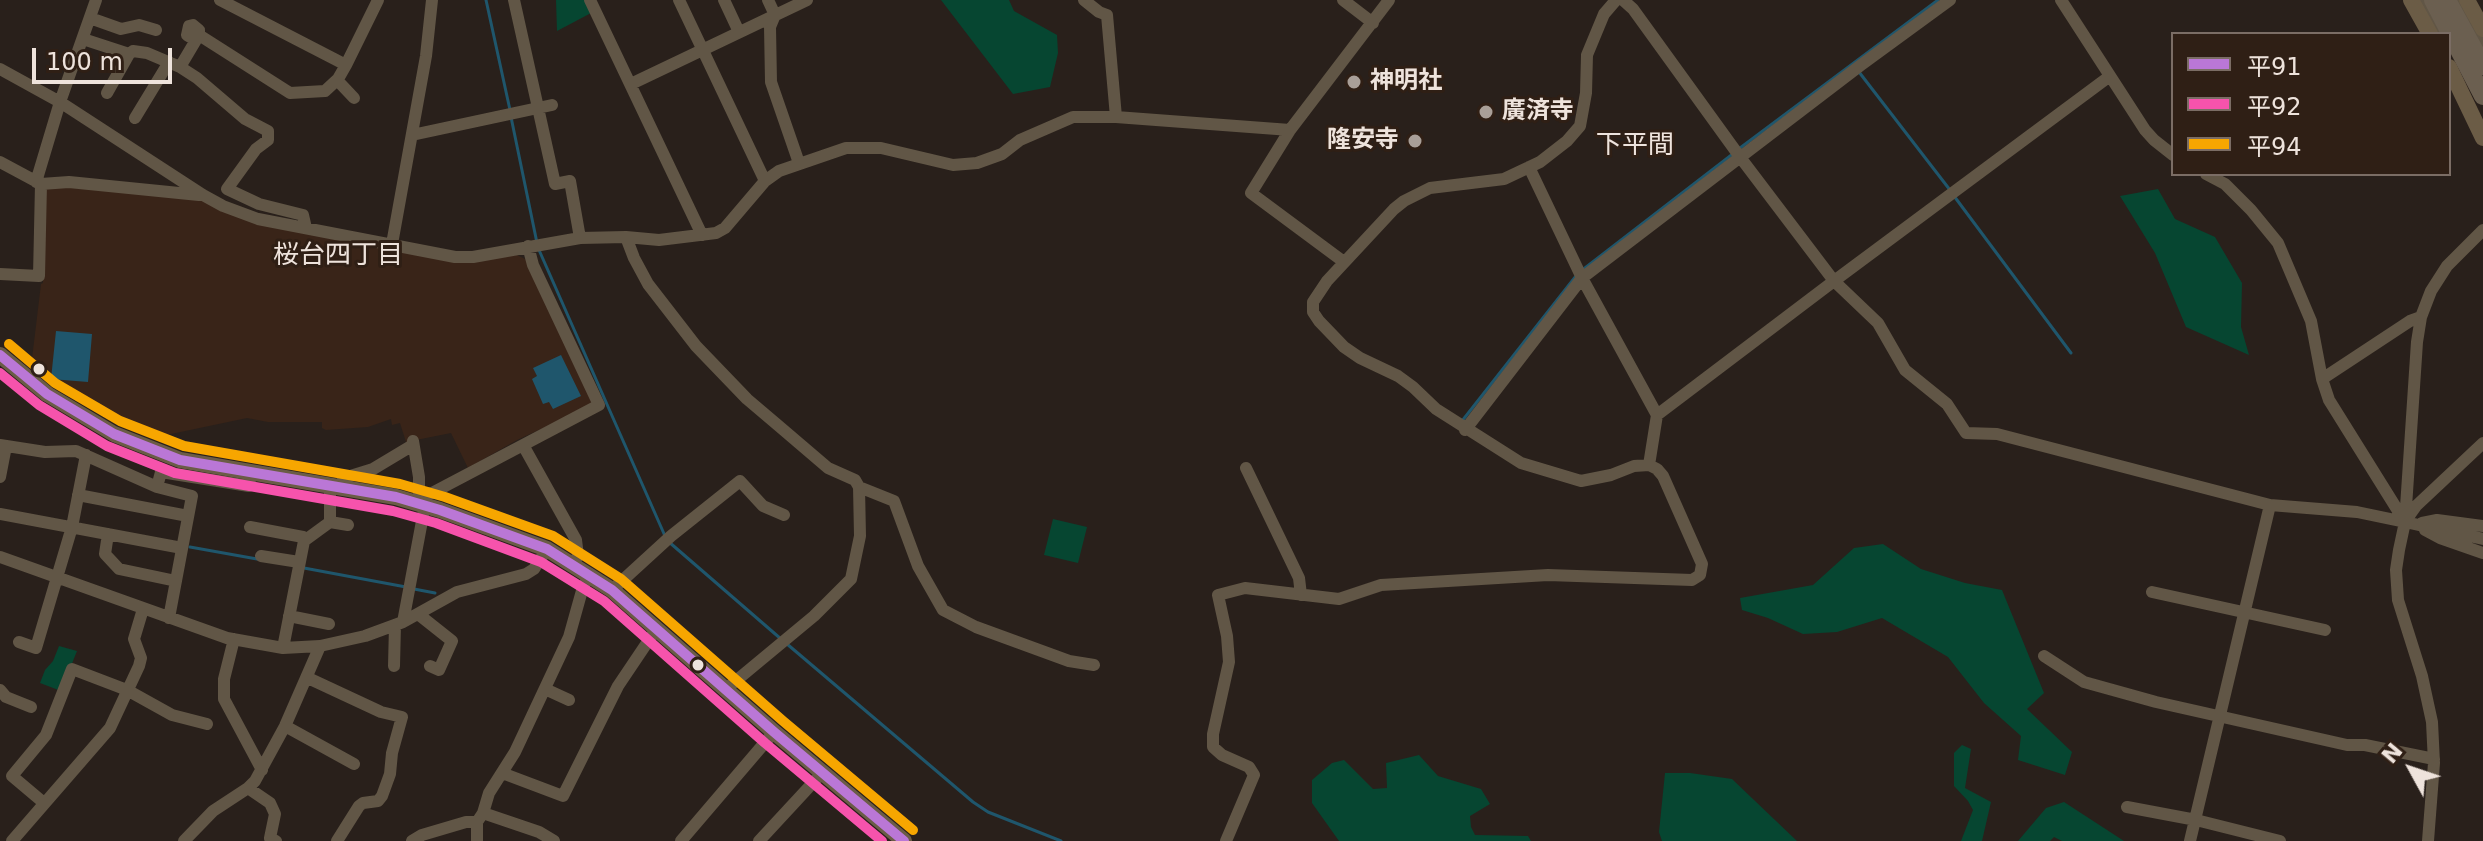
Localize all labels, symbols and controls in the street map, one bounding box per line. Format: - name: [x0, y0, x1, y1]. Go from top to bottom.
- scale bar: [36, 32, 176, 82]
- legend: [2171, 32, 2451, 176]
- text: 100 m: [46, 48, 123, 76]
- text: 平91: [2247, 53, 2302, 81]
- place label: 神明社: [1370, 68, 1442, 96]
- marker: 神明社: [1345, 73, 1363, 91]
- text: 平92: [2247, 93, 2302, 121]
- place label: 廣済寺: [1502, 98, 1574, 126]
- marker: 廣済寺: [1477, 103, 1495, 121]
- place label: 隆安寺: [1327, 127, 1399, 155]
- district label: 下平間: [1596, 130, 1674, 162]
- marker: 隆安寺: [1406, 132, 1424, 150]
- text: 平94: [2247, 133, 2302, 161]
- district label: 桜台四丁目: [273, 240, 403, 272]
- unlabelled marker: [31, 361, 47, 377]
- unlabelled marker: [690, 657, 706, 673]
- north arrow: [2371, 729, 2451, 809]
- text: N: [2377, 738, 2408, 768]

